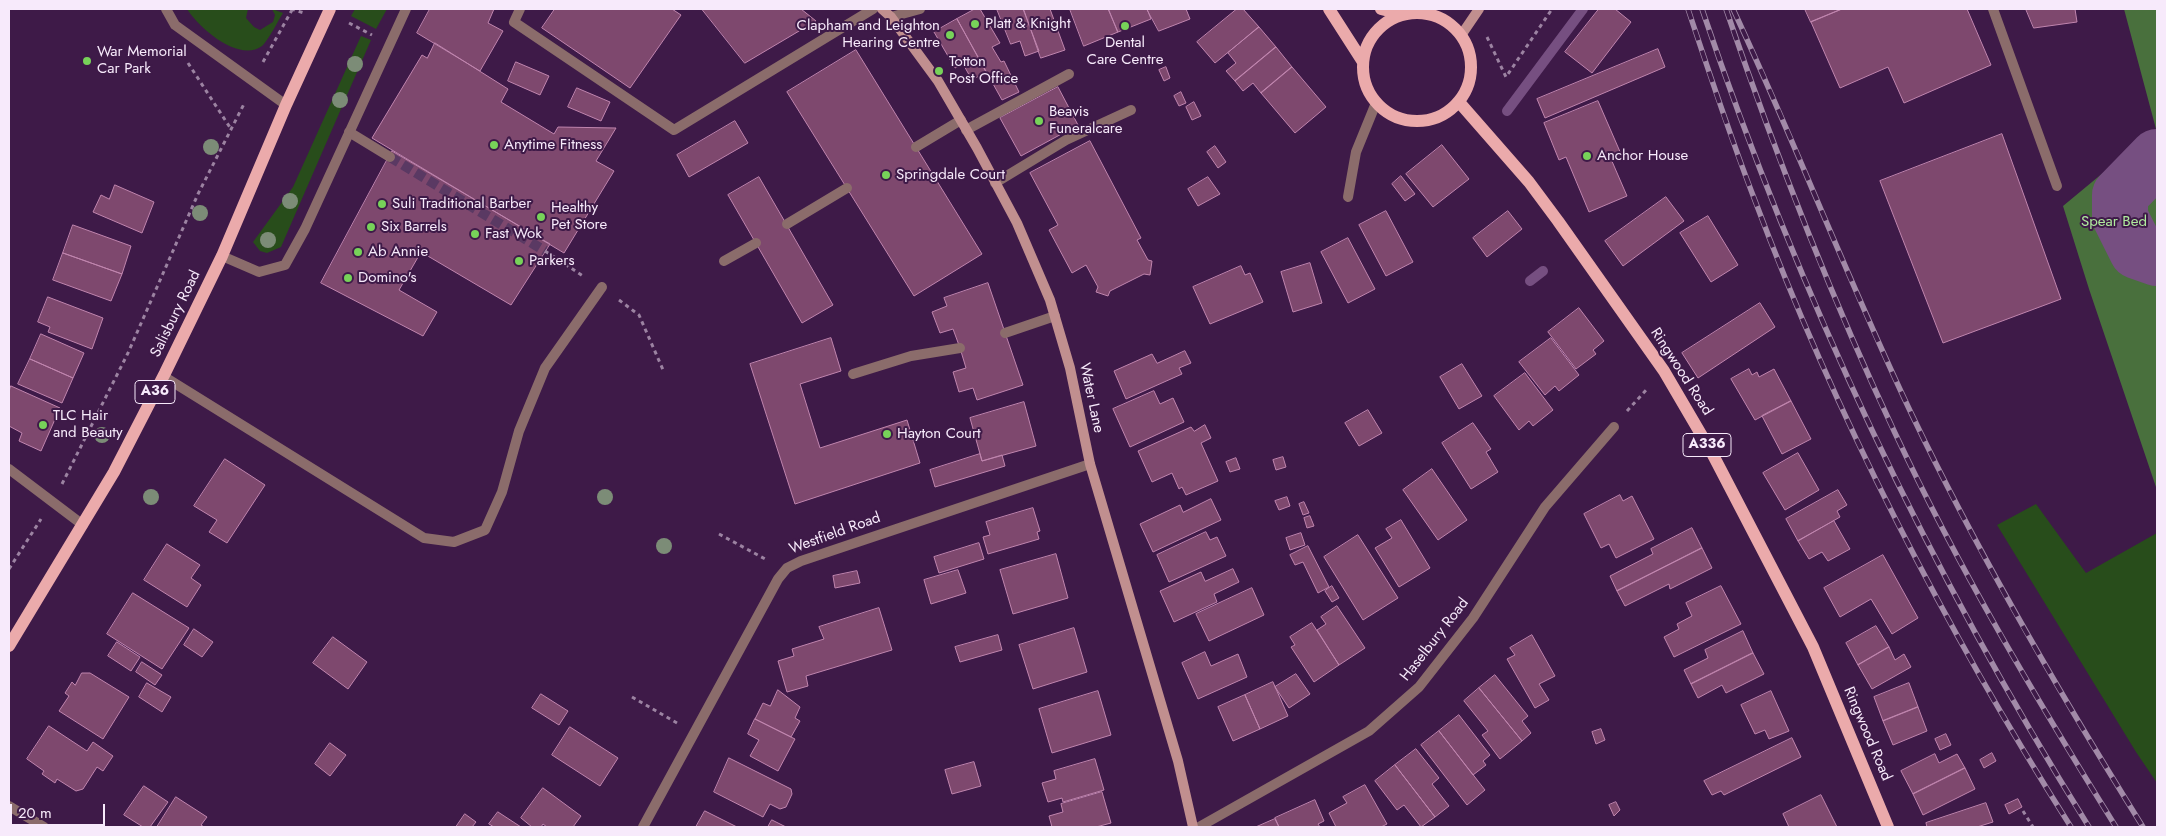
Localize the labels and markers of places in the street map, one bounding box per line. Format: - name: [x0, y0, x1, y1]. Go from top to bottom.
- place label: Platt & Knight: [985, 15, 1070, 33]
- place label: Clapham and Leighton Hearing Centre: [797, 17, 940, 52]
- marker: Platt & Knight: [969, 18, 981, 30]
- marker: Dental Care Centre: [1119, 20, 1131, 32]
- marker: Clapham and Leighton Hearing Centre: [944, 29, 956, 41]
- place label: Dental Care Centre: [1087, 34, 1163, 69]
- place label: War Memorial Car Park: [97, 43, 187, 78]
- place label: Totton Post Office: [949, 53, 1018, 88]
- marker: War Memorial Car Park: [81, 55, 93, 67]
- marker: Totton Post Office: [933, 65, 945, 77]
- place label: Beavis Funeralcare: [1049, 103, 1123, 138]
- marker: Beavis Funeralcare: [1033, 115, 1045, 127]
- place label: Anytime Fitness: [504, 136, 602, 154]
- marker: Anytime Fitness: [488, 139, 500, 151]
- place label: Anchor House: [1597, 147, 1688, 165]
- marker: Anchor House: [1581, 150, 1593, 162]
- place label: Springdale Court: [896, 166, 1005, 184]
- marker: Springdale Court: [880, 169, 892, 181]
- place label: Suli Traditional Barber: [392, 195, 531, 213]
- marker: Suli Traditional Barber: [376, 198, 388, 210]
- place label: Healthy Pet Store: [551, 199, 607, 234]
- marker: Healthy Pet Store: [535, 211, 547, 223]
- place label: Six Barrels: [381, 218, 447, 236]
- marker: Six Barrels: [365, 221, 377, 233]
- place label: Fast Wok: [485, 225, 542, 243]
- marker: Fast Wok: [469, 228, 481, 240]
- place label: Ab Annie: [368, 243, 428, 261]
- marker: Ab Annie: [352, 246, 364, 258]
- place label: Parkers: [529, 252, 574, 270]
- marker: Parkers: [513, 255, 525, 267]
- place label: Domino's: [358, 269, 416, 287]
- marker: Domino's: [342, 272, 354, 284]
- place label: TLC Hair and Beauty: [53, 407, 123, 442]
- marker: TLC Hair and Beauty: [37, 419, 49, 431]
- place label: Hayton Court: [897, 425, 981, 443]
- marker: Hayton Court: [881, 428, 893, 440]

